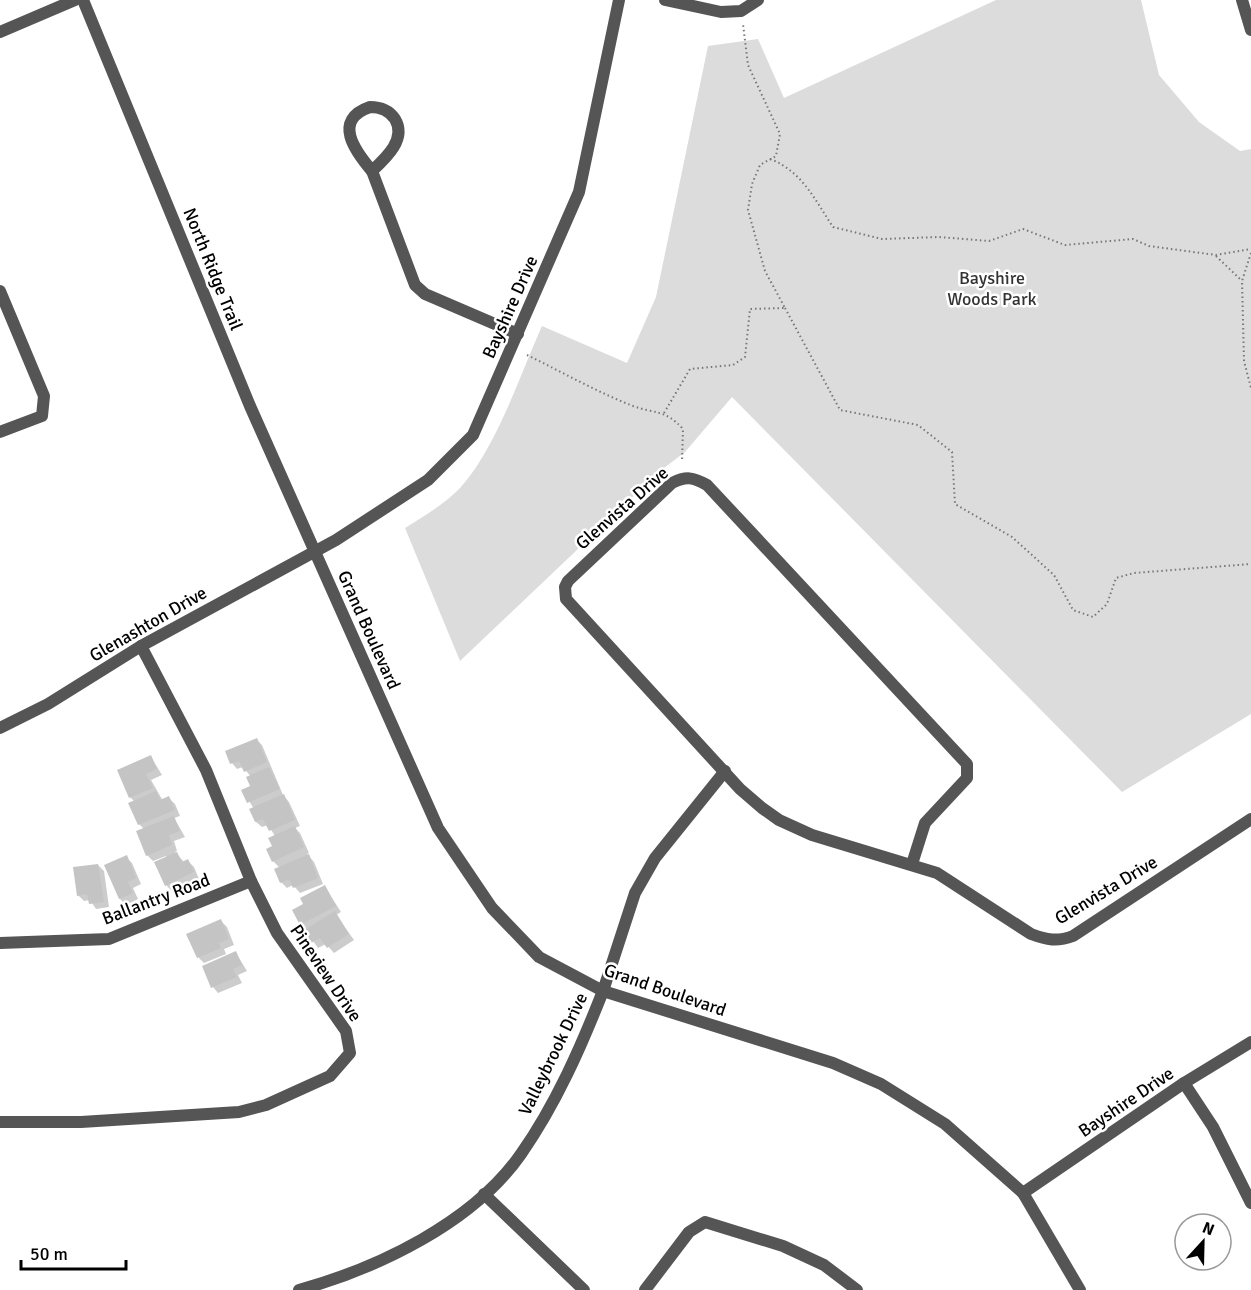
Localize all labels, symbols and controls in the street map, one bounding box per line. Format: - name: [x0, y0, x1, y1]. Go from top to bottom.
- street label: North Ridge Trail: [178, 205, 248, 333]
- street label: Bayshire Drive: [478, 252, 542, 362]
- park label: Bayshire Woods Park: [947, 267, 1037, 310]
- street label: Glenvista Drive: [571, 462, 673, 554]
- street label: Grand Boulevard: [333, 567, 405, 693]
- street label: Glenashton Drive: [85, 582, 211, 666]
- street label: Glenvista Drive: [1051, 851, 1161, 929]
- street label: Ballantry Road: [99, 868, 213, 930]
- street label: Pineview Drive: [285, 920, 367, 1026]
- street label: Grand Boulevard: [601, 959, 729, 1021]
- street label: Valleybrook Drive: [514, 989, 592, 1119]
- street label: Bayshire Drive: [1074, 1062, 1178, 1142]
- north arrow: [1173, 1212, 1233, 1272]
- text: N: [1199, 1218, 1217, 1240]
- scale bar: [21, 1233, 126, 1271]
- text: 50 m: [30, 1243, 68, 1265]

